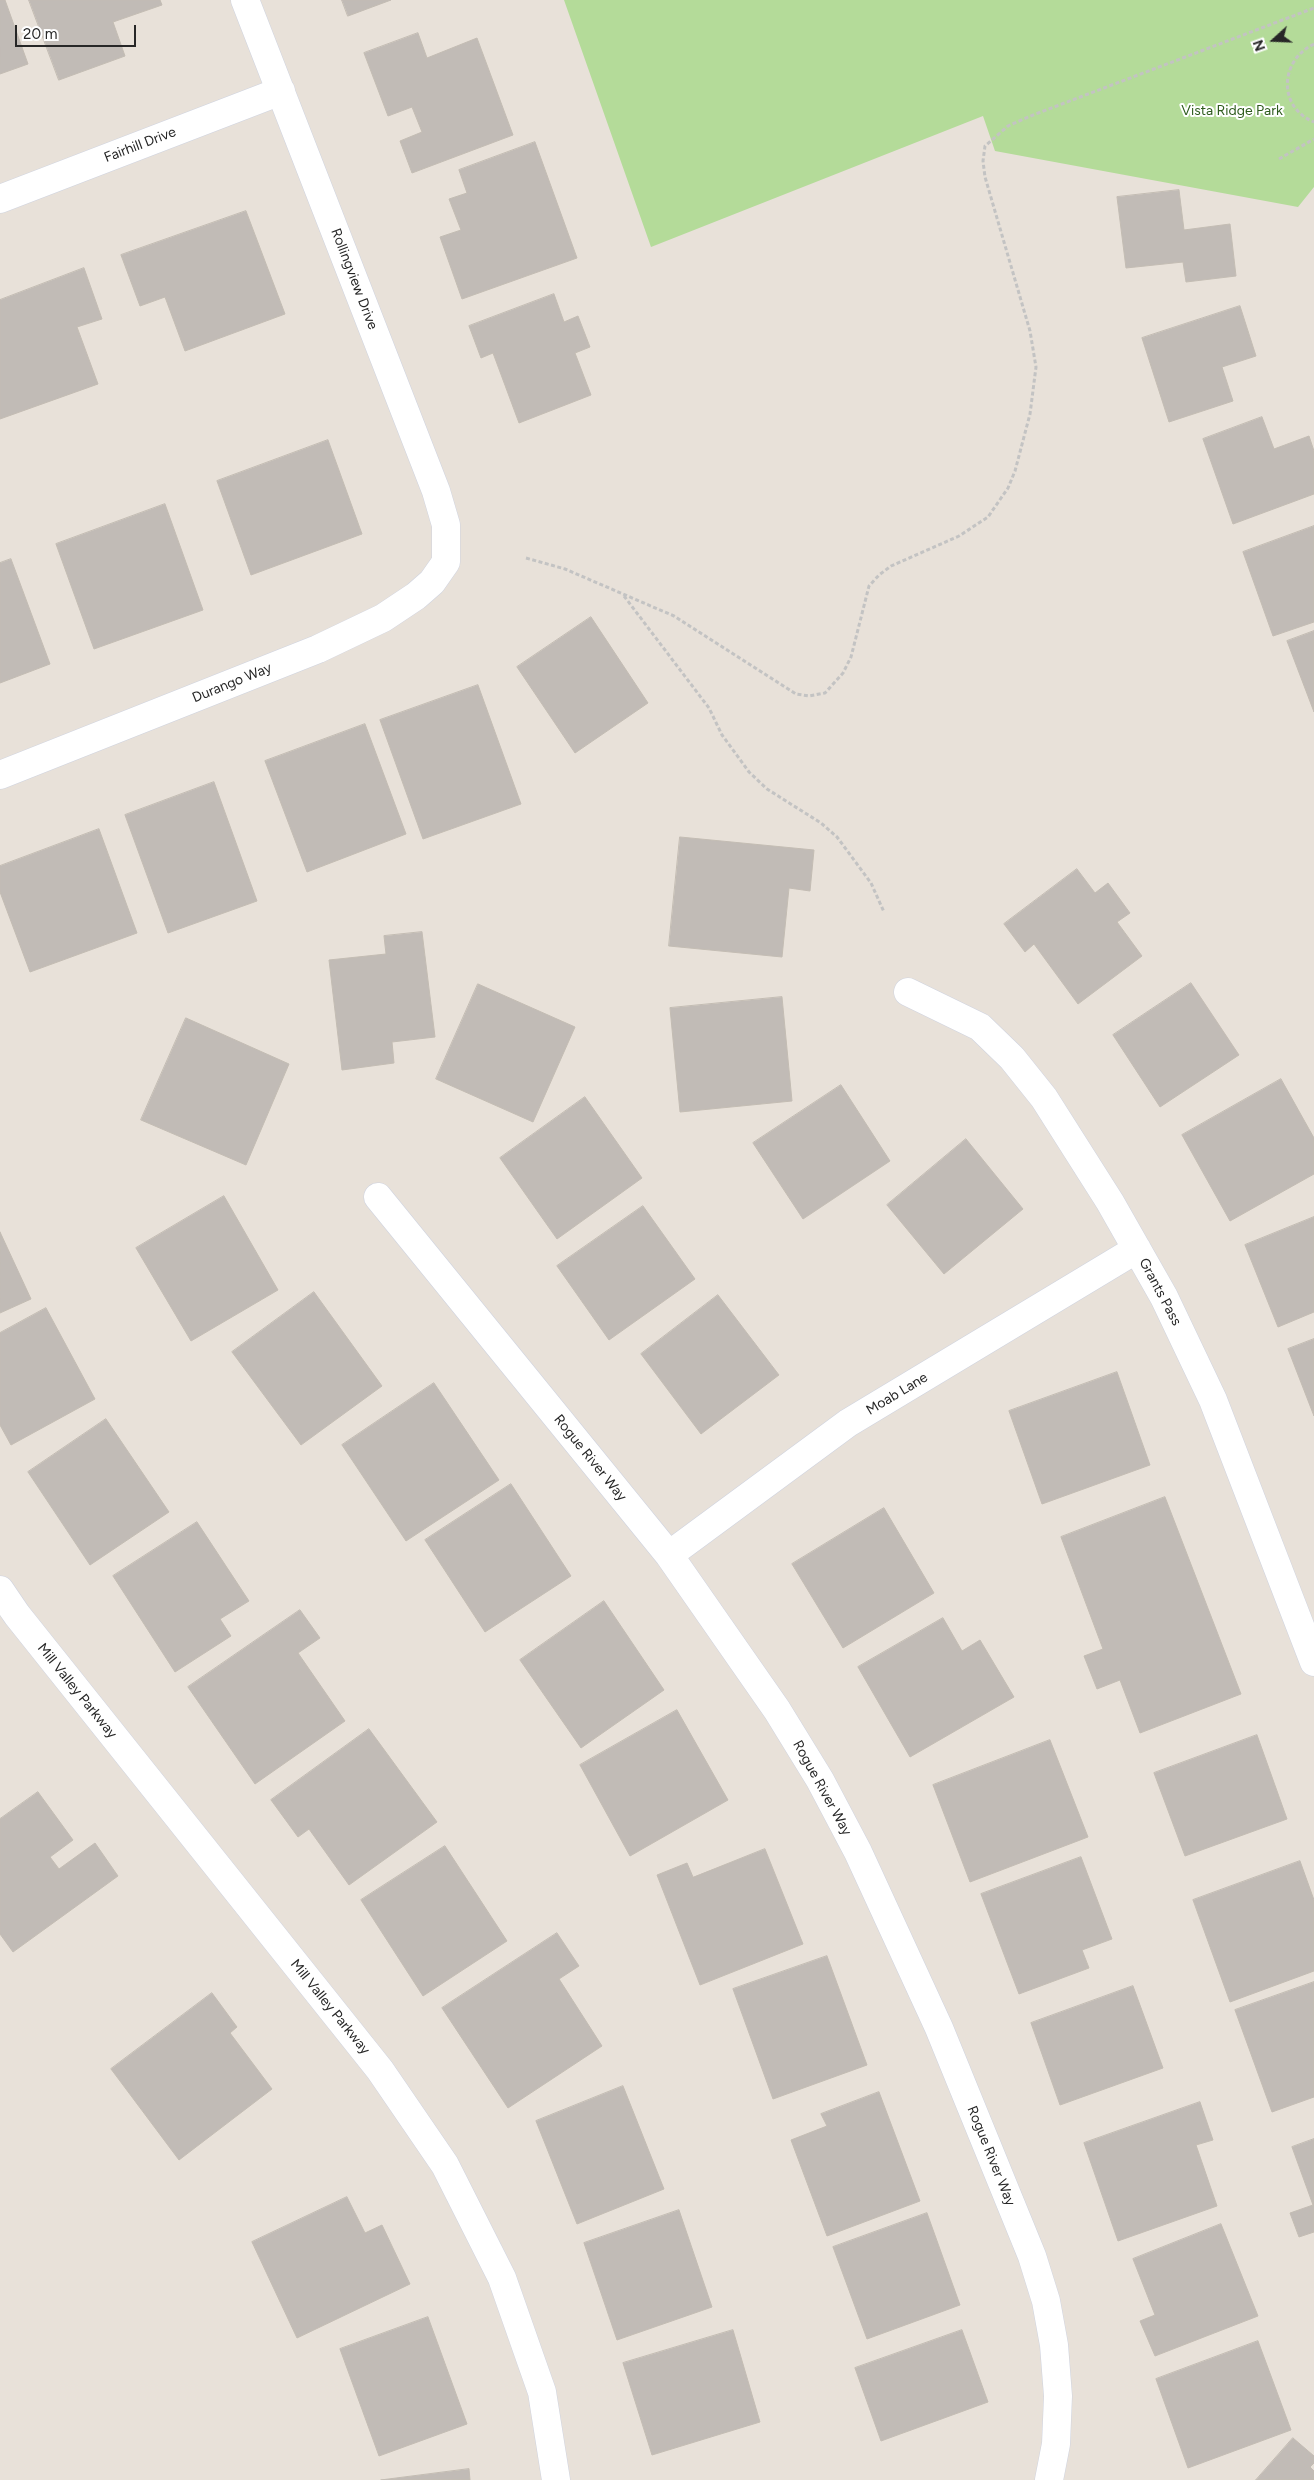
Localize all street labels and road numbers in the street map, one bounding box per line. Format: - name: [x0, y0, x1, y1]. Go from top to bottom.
- street label: Fairhill Drive: [102, 124, 178, 166]
- street label: Rollingview Drive: [327, 226, 381, 332]
- street label: Durango Way: [190, 659, 274, 707]
- street label: Grants Pass: [1135, 1255, 1185, 1329]
- street label: Moab Lane: [863, 1369, 931, 1419]
- street label: Rogue River Way: [550, 1411, 630, 1505]
- street label: Mill Valley Parkway: [34, 1640, 120, 1742]
- street label: Rogue River Way: [789, 1737, 855, 1839]
- street label: Mill Valley Parkway: [287, 1956, 373, 2058]
- street label: Rogue River Way: [963, 2104, 1019, 2208]

